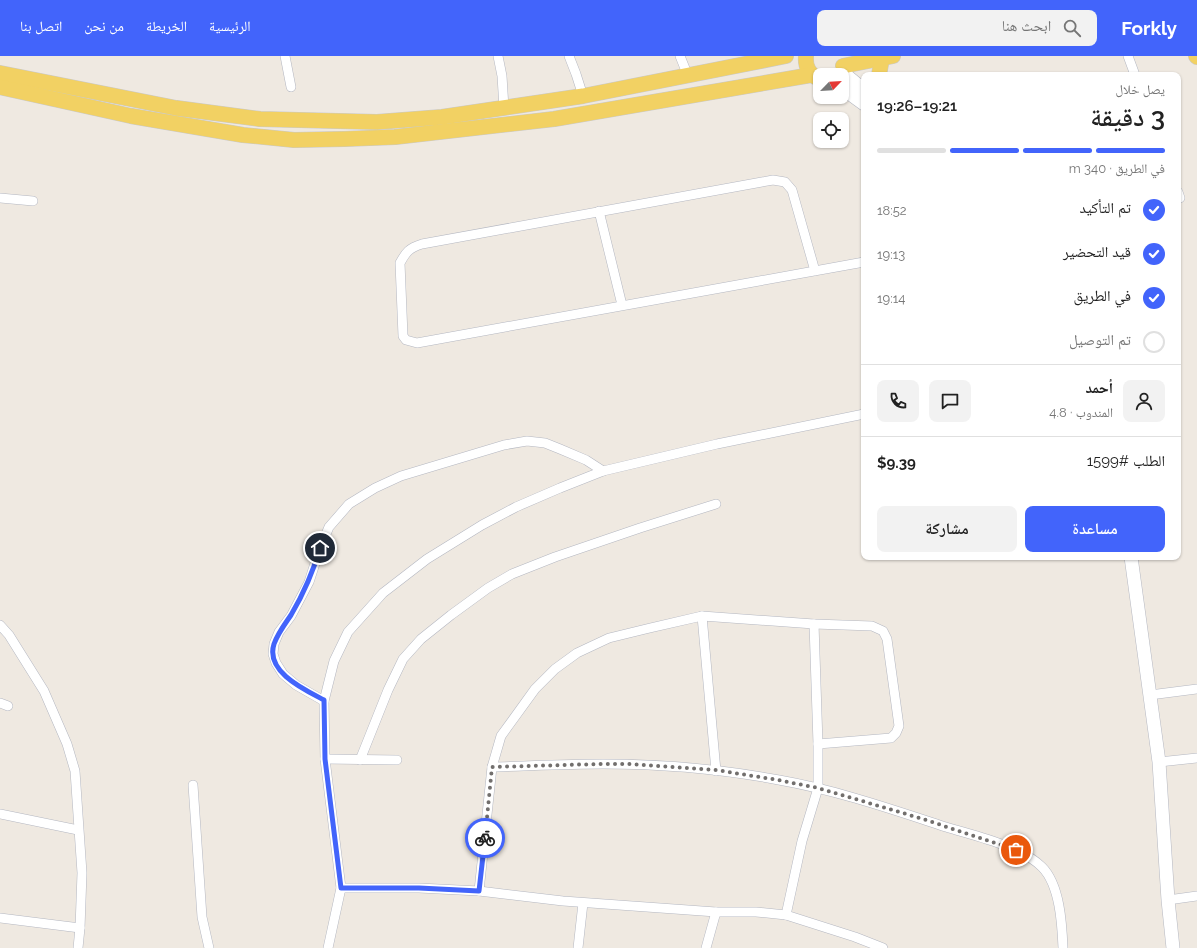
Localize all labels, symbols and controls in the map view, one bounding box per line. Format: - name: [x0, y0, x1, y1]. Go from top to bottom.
- search box: [817, 10, 1097, 46]
- text: ابحث هنا: [1002, 17, 1051, 35]
- icon: search: [1061, 17, 1083, 39]
- text: Forkly: [1121, 17, 1177, 39]
- text: اتصل بنا: [20, 18, 62, 34]
- text: من نحن: [84, 18, 124, 34]
- text: الخريطة: [146, 18, 187, 34]
- text: الرئيسية: [209, 18, 251, 34]
- north arrow: [813, 68, 849, 104]
- map controls: [813, 68, 849, 148]
- text: يصل خلال: [1115, 82, 1165, 97]
- text: 19:21–19:26: [877, 97, 957, 115]
- text: 3 دقيقة: [1090, 102, 1165, 132]
- button: locate: [813, 112, 849, 148]
- text: في الطريق · 340 m: [1069, 161, 1165, 176]
- text: تم التأكيد: [1079, 199, 1131, 217]
- icon: check: [1143, 199, 1165, 221]
- text: 18:52: [877, 203, 907, 218]
- text: قيد التحضير: [1063, 243, 1131, 261]
- icon: check: [1143, 243, 1165, 265]
- text: 19:13: [877, 247, 905, 262]
- text: في الطريق: [1074, 287, 1131, 305]
- icon: check: [1143, 287, 1165, 309]
- text: 19:14: [877, 291, 905, 306]
- text: تم التوصيل: [1069, 331, 1131, 349]
- text: أحمد: [1086, 379, 1113, 397]
- button: phone: [877, 380, 919, 422]
- button: chat: [929, 380, 971, 422]
- button: person: [1123, 380, 1165, 422]
- text: المندوب · 4.8: [1049, 405, 1113, 420]
- text: الطلب #1599: [1087, 452, 1165, 470]
- text: $9.39: [877, 454, 916, 472]
- button: مشاركة: [877, 506, 1017, 552]
- button: مساعدة: [1025, 506, 1165, 552]
- pin: [303, 531, 337, 565]
- icon: home: [309, 537, 331, 559]
- courier: [465, 818, 505, 858]
- icon: bike: [474, 827, 496, 849]
- pin: [999, 833, 1033, 867]
- icon: bag: [1005, 839, 1027, 861]

